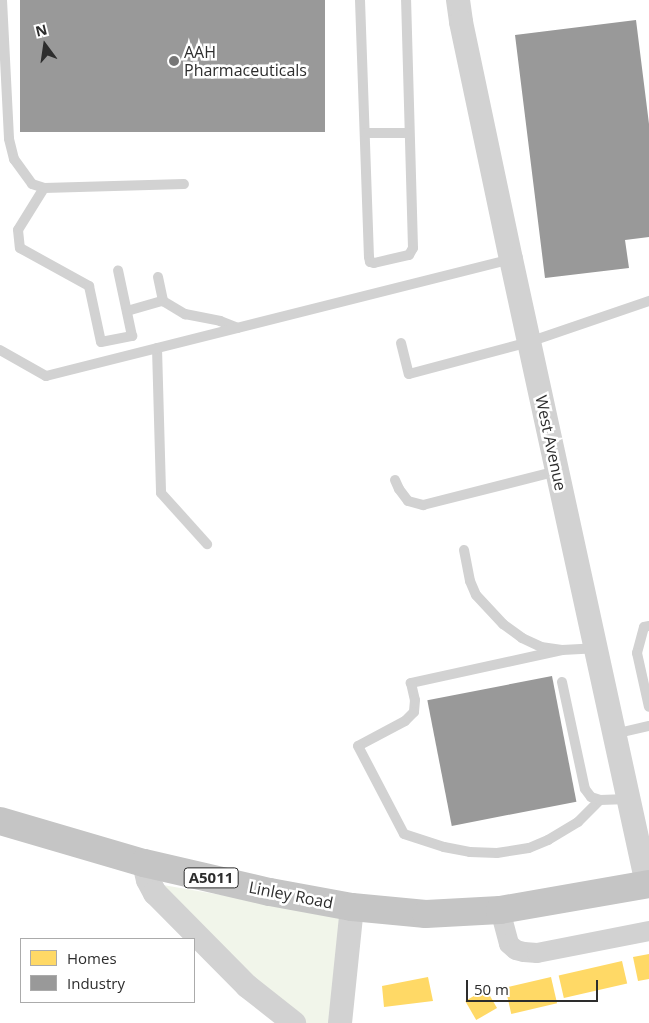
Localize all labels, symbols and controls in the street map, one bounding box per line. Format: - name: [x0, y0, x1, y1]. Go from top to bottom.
- text: N: [33, 19, 49, 41]
- north arrow: [20, 20, 70, 70]
- place label: AAH Pharmaceuticals: [184, 42, 307, 80]
- marker: AAH Pharmaceuticals: [168, 55, 180, 67]
- street label: West Avenue: [532, 394, 570, 492]
- road number: A5011: [184, 866, 238, 890]
- street label: Linley Road: [247, 877, 335, 913]
- legend: [20, 938, 195, 1003]
- text: Homes: [67, 948, 117, 968]
- scale bar: [469, 970, 602, 1002]
- text: Industry: [67, 973, 125, 993]
- text: 50 m: [474, 979, 509, 999]

